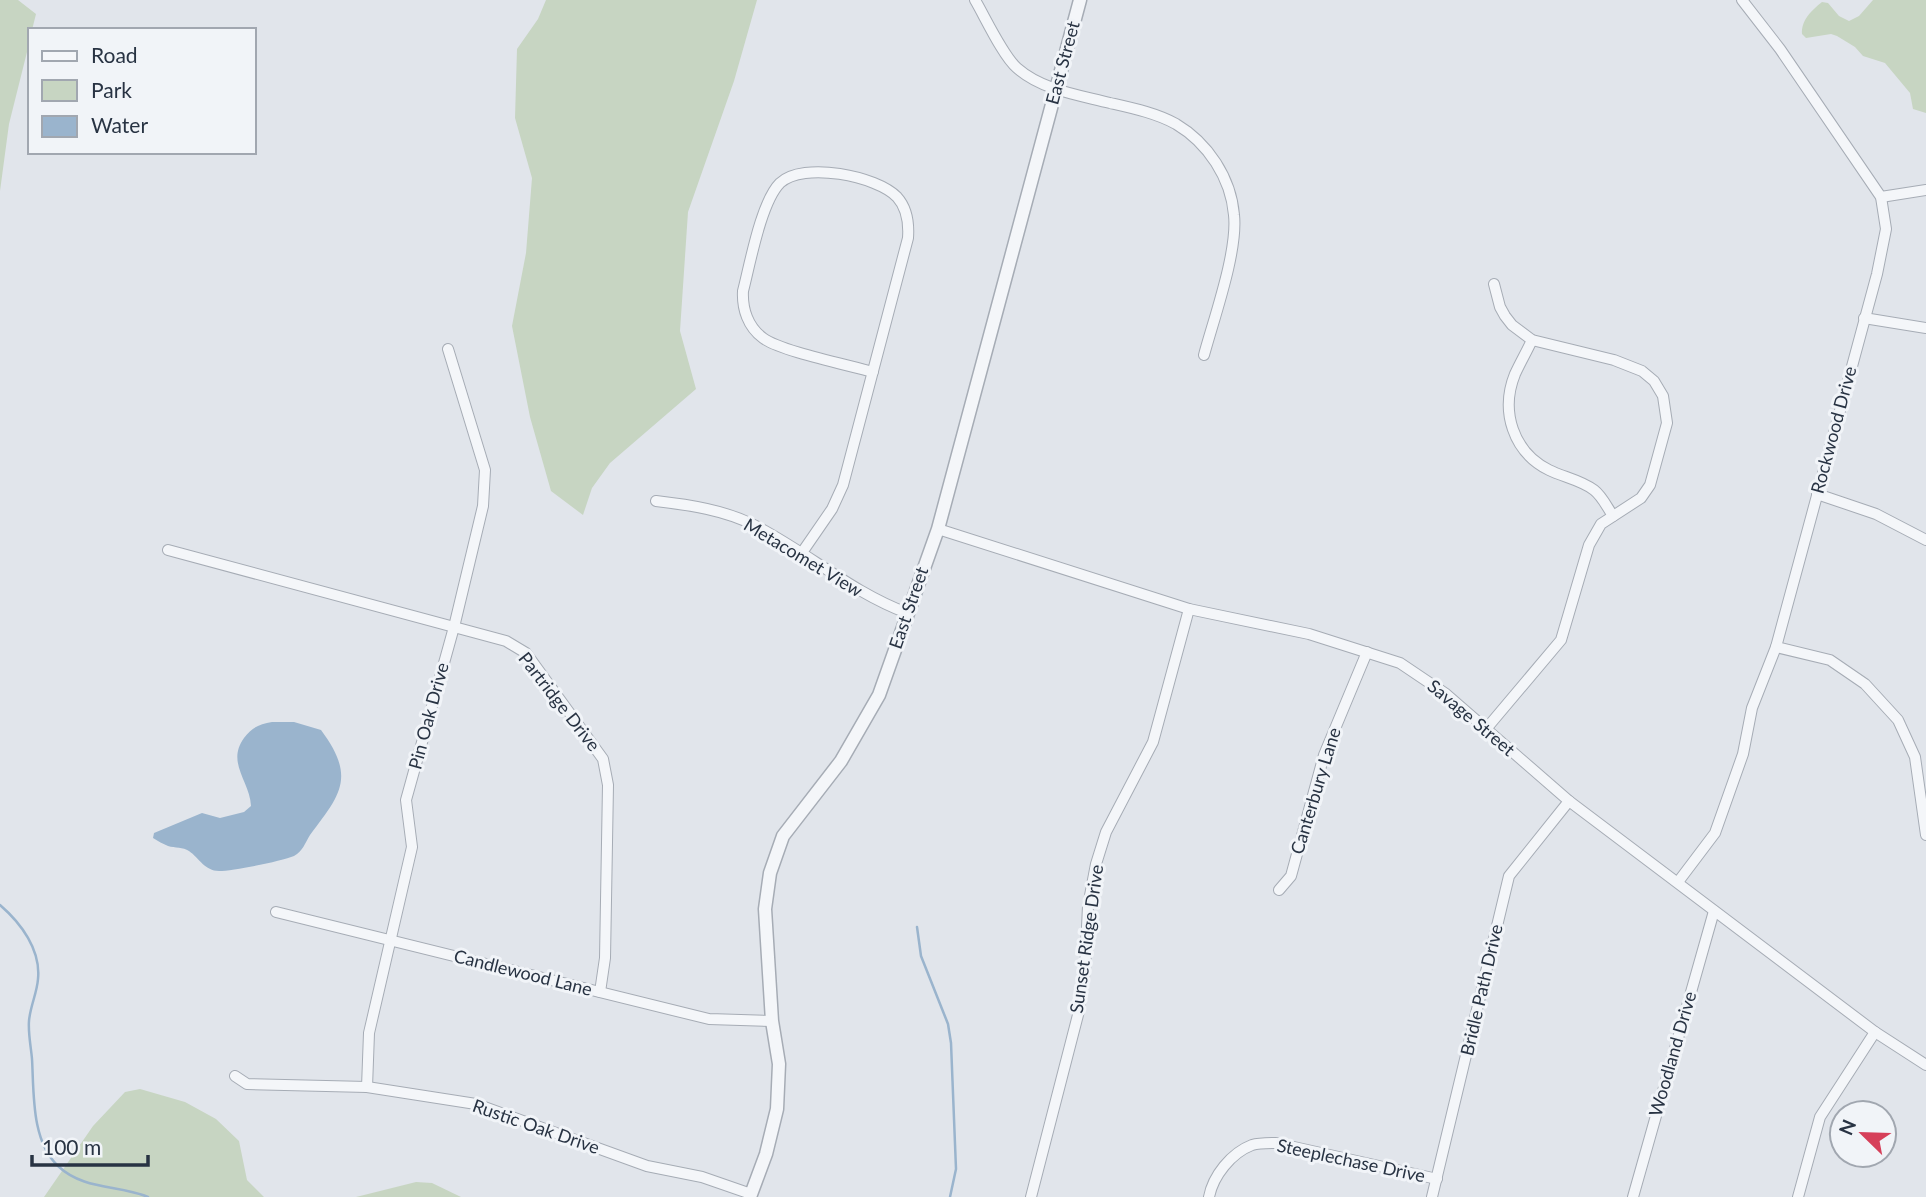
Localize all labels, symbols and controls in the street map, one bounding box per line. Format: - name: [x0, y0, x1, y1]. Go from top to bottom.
- street label: East Street: [1040, 18, 1084, 107]
- legend: [28, 28, 256, 154]
- text: Road: [91, 42, 138, 67]
- text: Park: [91, 77, 132, 102]
- text: Water: [91, 112, 148, 137]
- street label: Rockwood Drive: [1805, 364, 1861, 496]
- street label: Metacomet View: [740, 513, 867, 601]
- street label: East Street: [884, 563, 933, 652]
- street label: Partridge Drive: [514, 647, 605, 755]
- street label: Pin Oak Drive: [403, 660, 453, 771]
- street label: Savage Street: [1424, 674, 1520, 760]
- street label: Canterbury Lane: [1285, 725, 1345, 857]
- street label: Sunset Ridge Drive: [1065, 863, 1107, 1015]
- street label: Bridle Path Drive: [1455, 922, 1507, 1058]
- street label: Candlewood Lane: [452, 944, 595, 1000]
- street label: Woodland Drive: [1644, 989, 1700, 1119]
- street label: Rustic Oak Drive: [470, 1094, 603, 1158]
- north arrow: [1828, 1099, 1898, 1169]
- text: N: [1833, 1116, 1860, 1138]
- scale bar: [32, 1124, 147, 1168]
- text: 100 m: [42, 1134, 101, 1159]
- street label: Steeplechase Drive: [1275, 1134, 1427, 1186]

